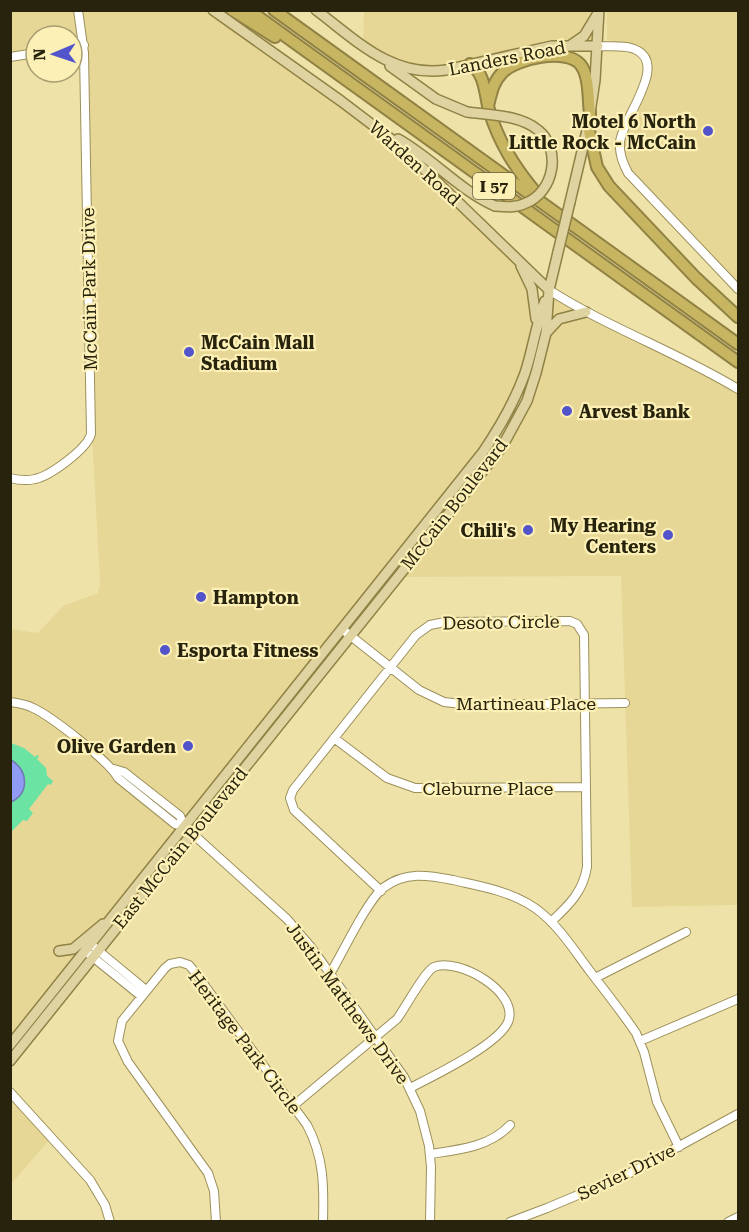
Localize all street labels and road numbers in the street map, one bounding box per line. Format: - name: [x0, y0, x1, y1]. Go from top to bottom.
- street label: Landers Road: [447, 36, 568, 80]
- street label: Warden Road: [365, 116, 466, 210]
- road number: I 57: [473, 173, 515, 199]
- street label: McCain Park Drive: [77, 207, 101, 371]
- street label: McCain Boulevard: [396, 434, 512, 574]
- street label: Desoto Circle: [442, 610, 560, 634]
- street label: Martineau Place: [456, 693, 596, 714]
- street label: East McCain Boulevard: [108, 763, 252, 933]
- street label: Cleburne Place: [423, 778, 554, 799]
- street label: Justin Matthews Drive: [282, 918, 414, 1088]
- street label: Heritage Park Circle: [184, 966, 306, 1118]
- street label: Sevier Drive: [574, 1139, 678, 1205]

